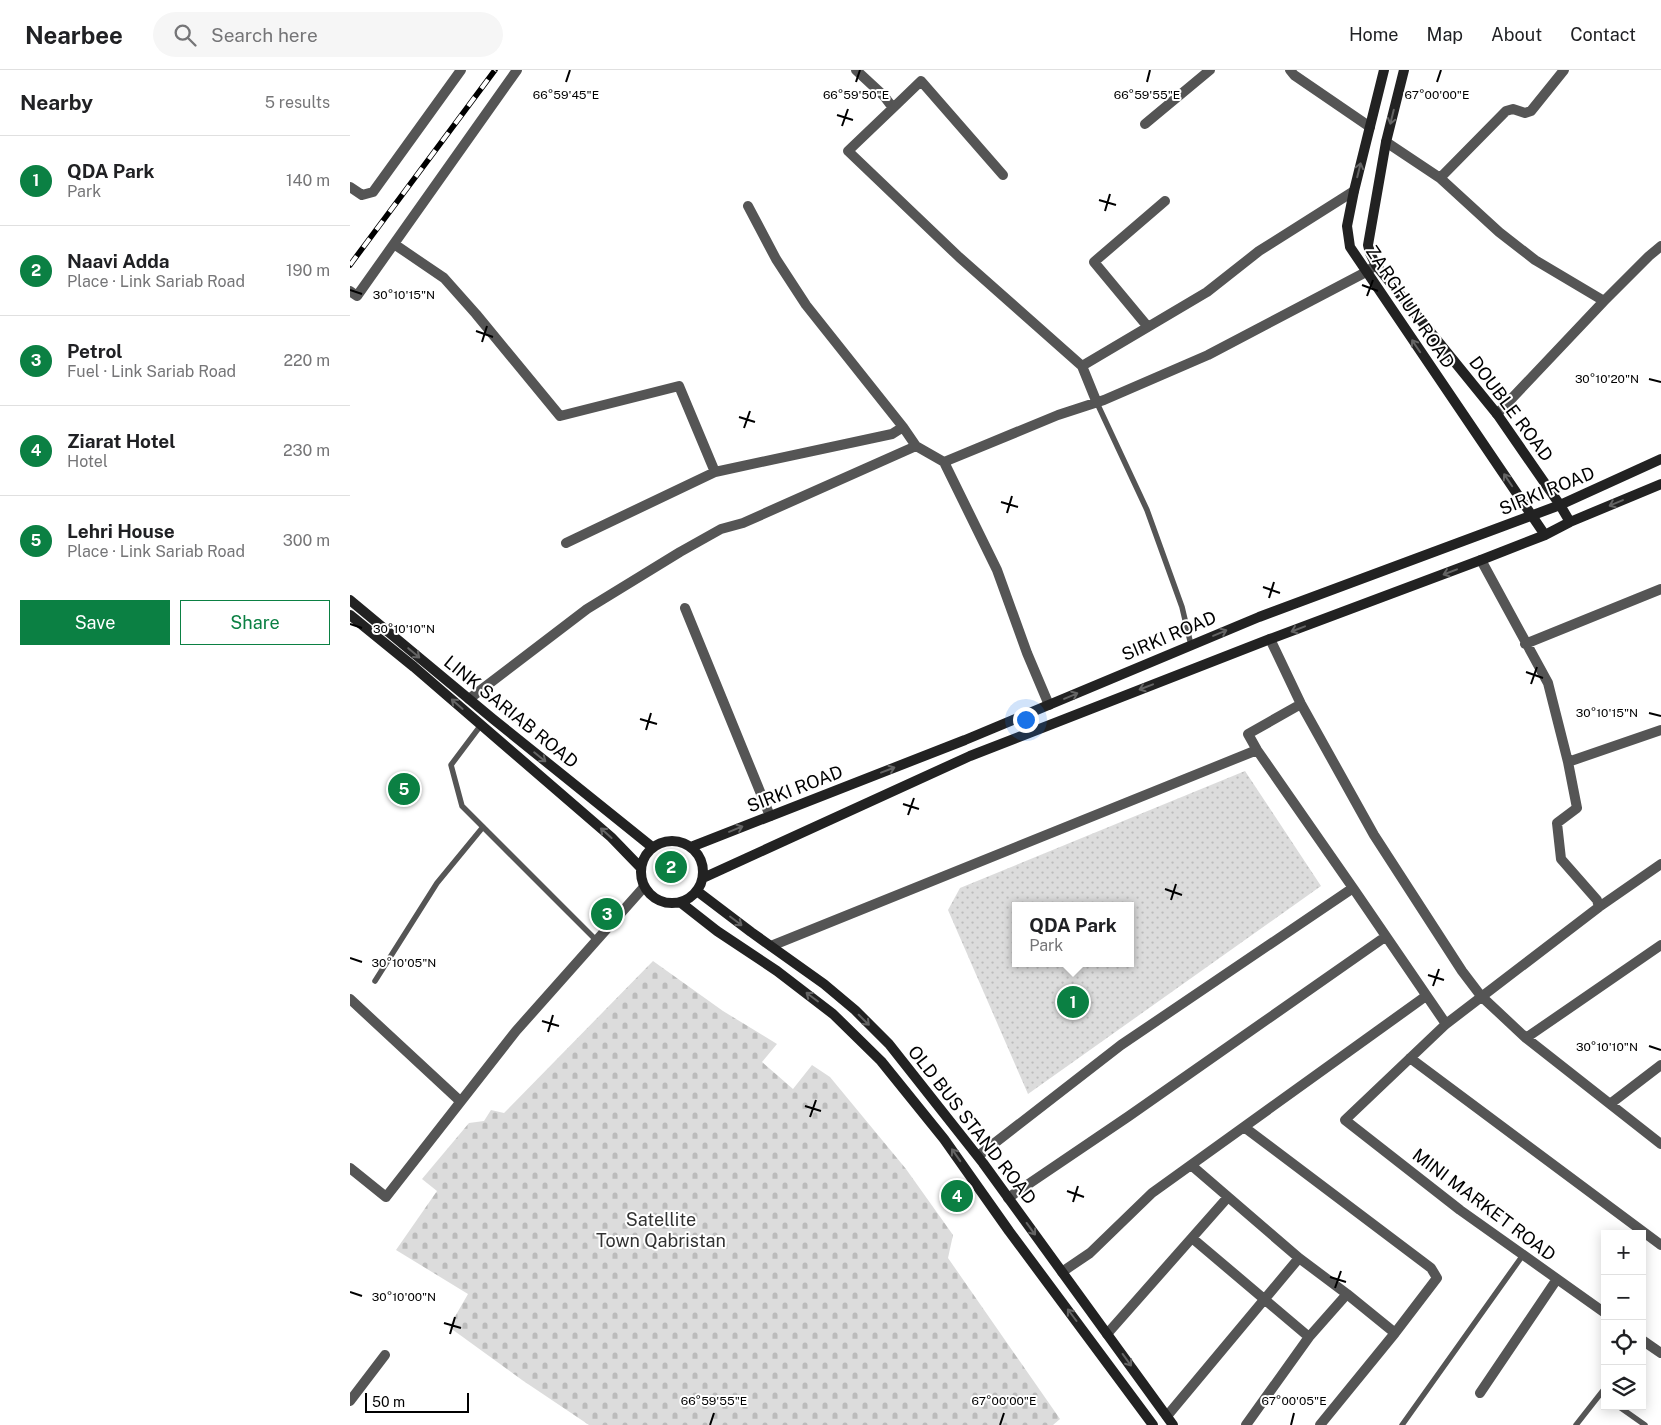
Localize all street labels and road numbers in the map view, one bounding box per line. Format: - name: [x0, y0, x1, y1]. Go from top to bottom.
- street label: ZARGHUN ROAD: [1362, 241, 1459, 372]
- street label: DOUBLE ROAD: [1465, 352, 1558, 465]
- street label: SIRKI ROAD: [1496, 462, 1598, 519]
- street label: SIRKI ROAD: [1118, 606, 1219, 665]
- street label: LINK SARIAB ROAD: [440, 651, 583, 772]
- street label: SIRKI ROAD: [744, 761, 846, 816]
- street label: OLD BUS STAND ROAD: [904, 1041, 1041, 1208]
- street label: MINI MARKET ROAD: [1409, 1144, 1560, 1265]

